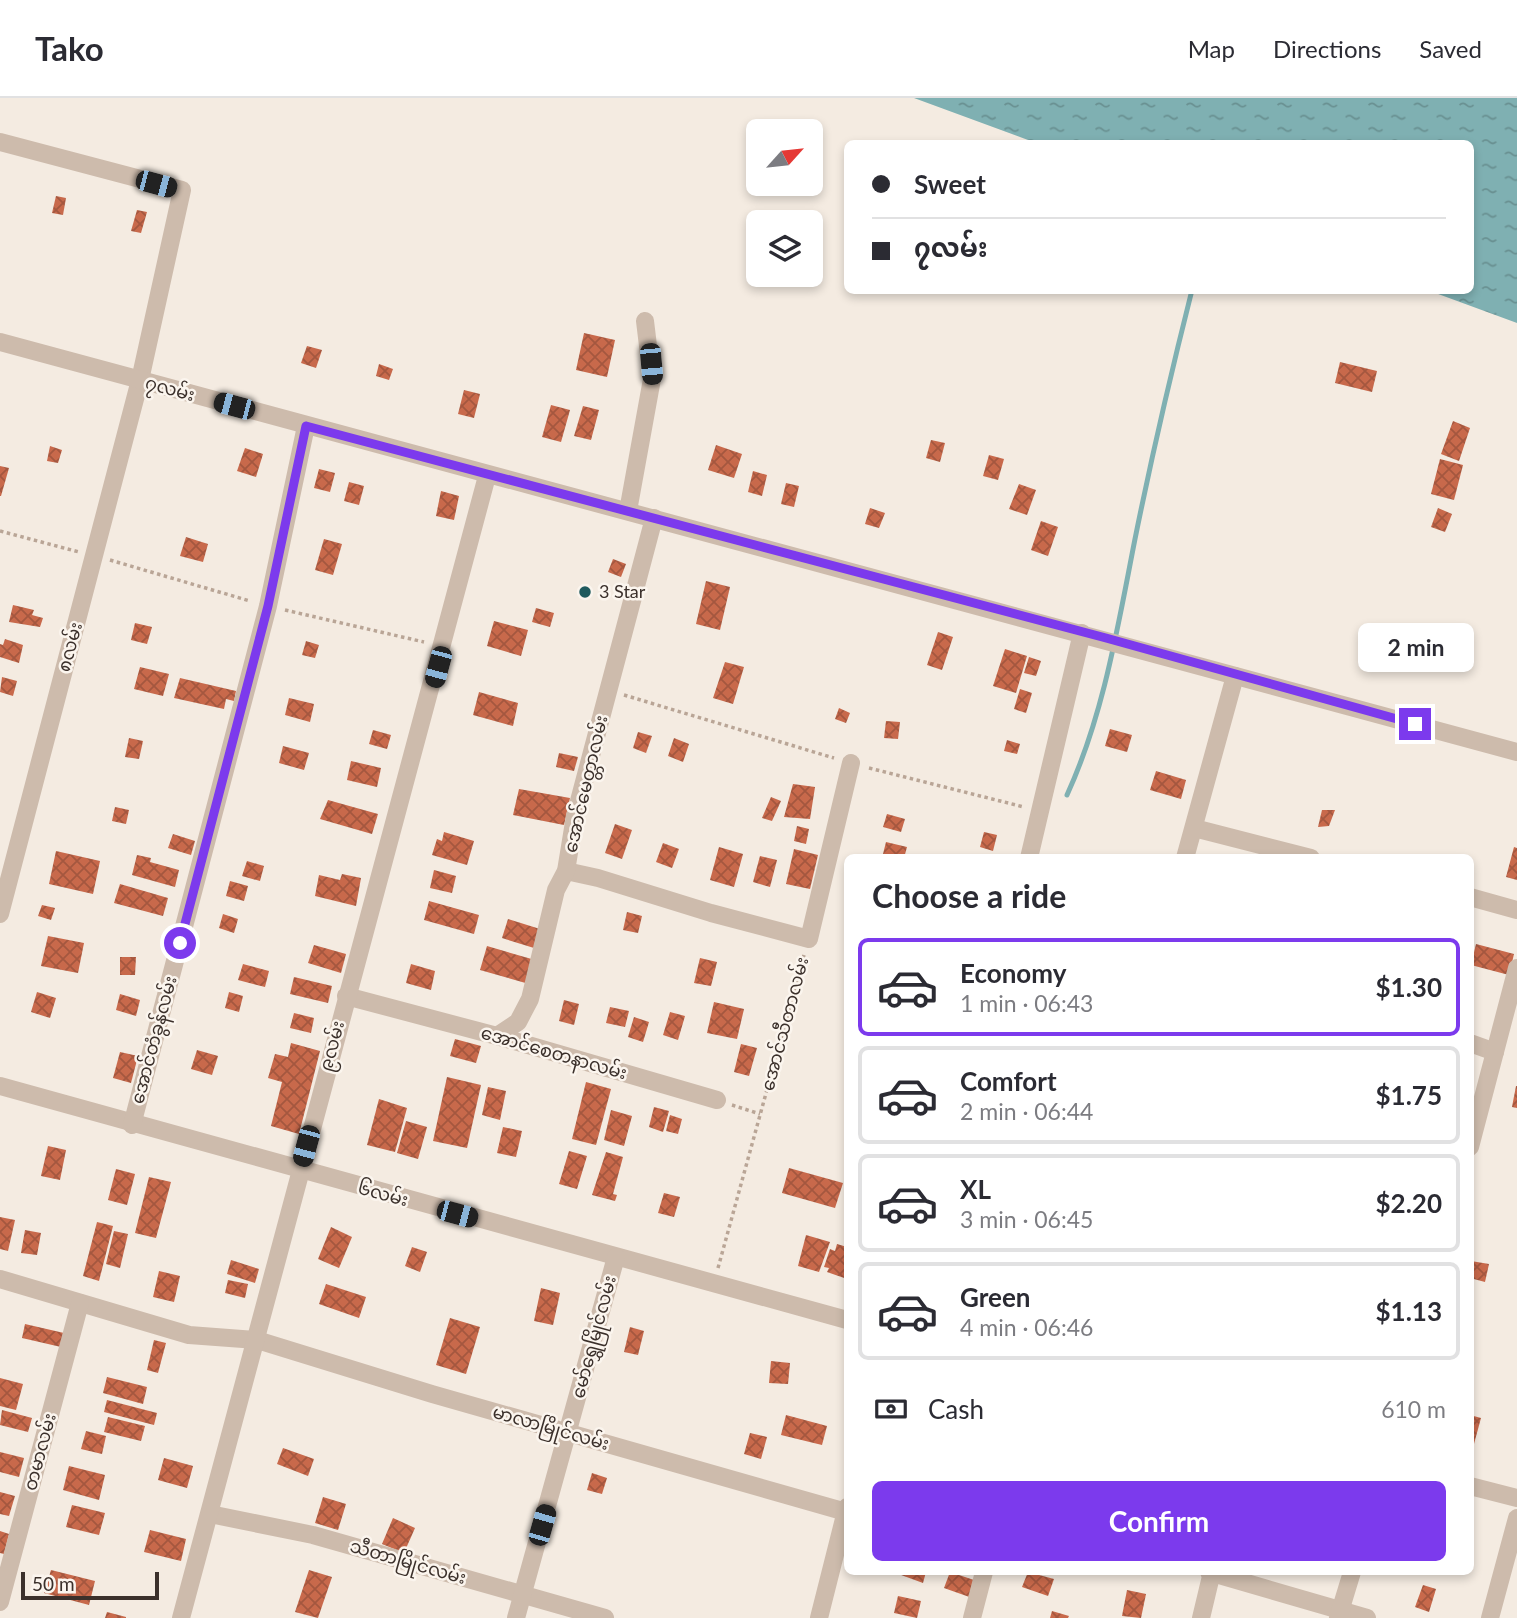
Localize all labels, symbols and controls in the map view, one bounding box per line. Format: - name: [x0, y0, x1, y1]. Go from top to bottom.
- text: Tako: [35, 28, 104, 68]
- text: Map: [1188, 34, 1235, 63]
- text: Directions: [1273, 34, 1381, 63]
- text: Saved: [1419, 34, 1482, 63]
- north arrow: [746, 119, 822, 196]
- map controls: [746, 119, 823, 287]
- car: [133, 168, 180, 200]
- text: Sweet: [914, 168, 986, 200]
- button: layers: [746, 210, 823, 287]
- text: ၇လမ်း: [914, 231, 988, 263]
- car: [639, 342, 664, 386]
- street label: ၇လမ်း: [142, 370, 198, 410]
- car: [211, 390, 258, 422]
- place label: 3 Star: [599, 580, 646, 602]
- marker: 3 Star: [577, 584, 593, 600]
- street label: ၈လမ်း: [51, 619, 86, 674]
- callout: 2 min: [1357, 622, 1473, 672]
- text: 2 min: [1387, 633, 1445, 661]
- car: [423, 644, 454, 690]
- route end: [1399, 708, 1431, 740]
- street label: အောင်မေတ္တာလမ်း: [558, 713, 616, 856]
- text: Choose a ride: [872, 876, 1066, 915]
- route start: [164, 927, 196, 959]
- street label: အောင်သီတာလမ်း: [754, 954, 812, 1093]
- icon: car: [876, 956, 939, 1019]
- text: Economy: [960, 957, 1066, 989]
- text: $1.30: [1376, 971, 1442, 1003]
- street label: အောင်တံခွန်လမ်း: [124, 973, 186, 1107]
- text: 1 min · 06:43: [960, 989, 1093, 1017]
- street label: ၉လမ်း: [313, 1018, 353, 1075]
- street label: အောင်စေတနာလမ်း: [477, 1020, 630, 1088]
- icon: car: [876, 1064, 939, 1127]
- text: Comfort: [960, 1065, 1057, 1097]
- text: $1.75: [1376, 1079, 1442, 1111]
- text: 2 min · 06:44: [960, 1097, 1093, 1125]
- car: [291, 1123, 322, 1169]
- icon: car: [876, 1172, 939, 1235]
- text: XL: [960, 1173, 991, 1205]
- street label: ၆လမ်း: [355, 1175, 411, 1210]
- text: $2.20: [1376, 1187, 1442, 1219]
- car: [434, 1198, 481, 1230]
- text: 3 min · 06:45: [960, 1205, 1093, 1233]
- street label: မော်ရွှေမြိုင်လမ်း: [564, 1272, 625, 1402]
- icon: car: [876, 1280, 939, 1343]
- text: Green: [960, 1281, 1030, 1313]
- text: $1.13: [1376, 1295, 1442, 1327]
- text: 4 min · 06:46: [960, 1313, 1093, 1341]
- icon: cash: [872, 1390, 910, 1428]
- text: Cash: [928, 1393, 984, 1425]
- text: 610 m: [1381, 1395, 1446, 1423]
- street label: မာလာမြိုင်လမ်း: [489, 1398, 613, 1459]
- street label: တမာလမ်း: [17, 1410, 60, 1493]
- button: Confirm: [872, 1481, 1446, 1561]
- car: [527, 1502, 558, 1548]
- street label: သီတာမြိုင်လမ်း: [346, 1532, 470, 1593]
- scale bar: [21, 1569, 159, 1601]
- text: 50 m: [32, 1572, 75, 1595]

